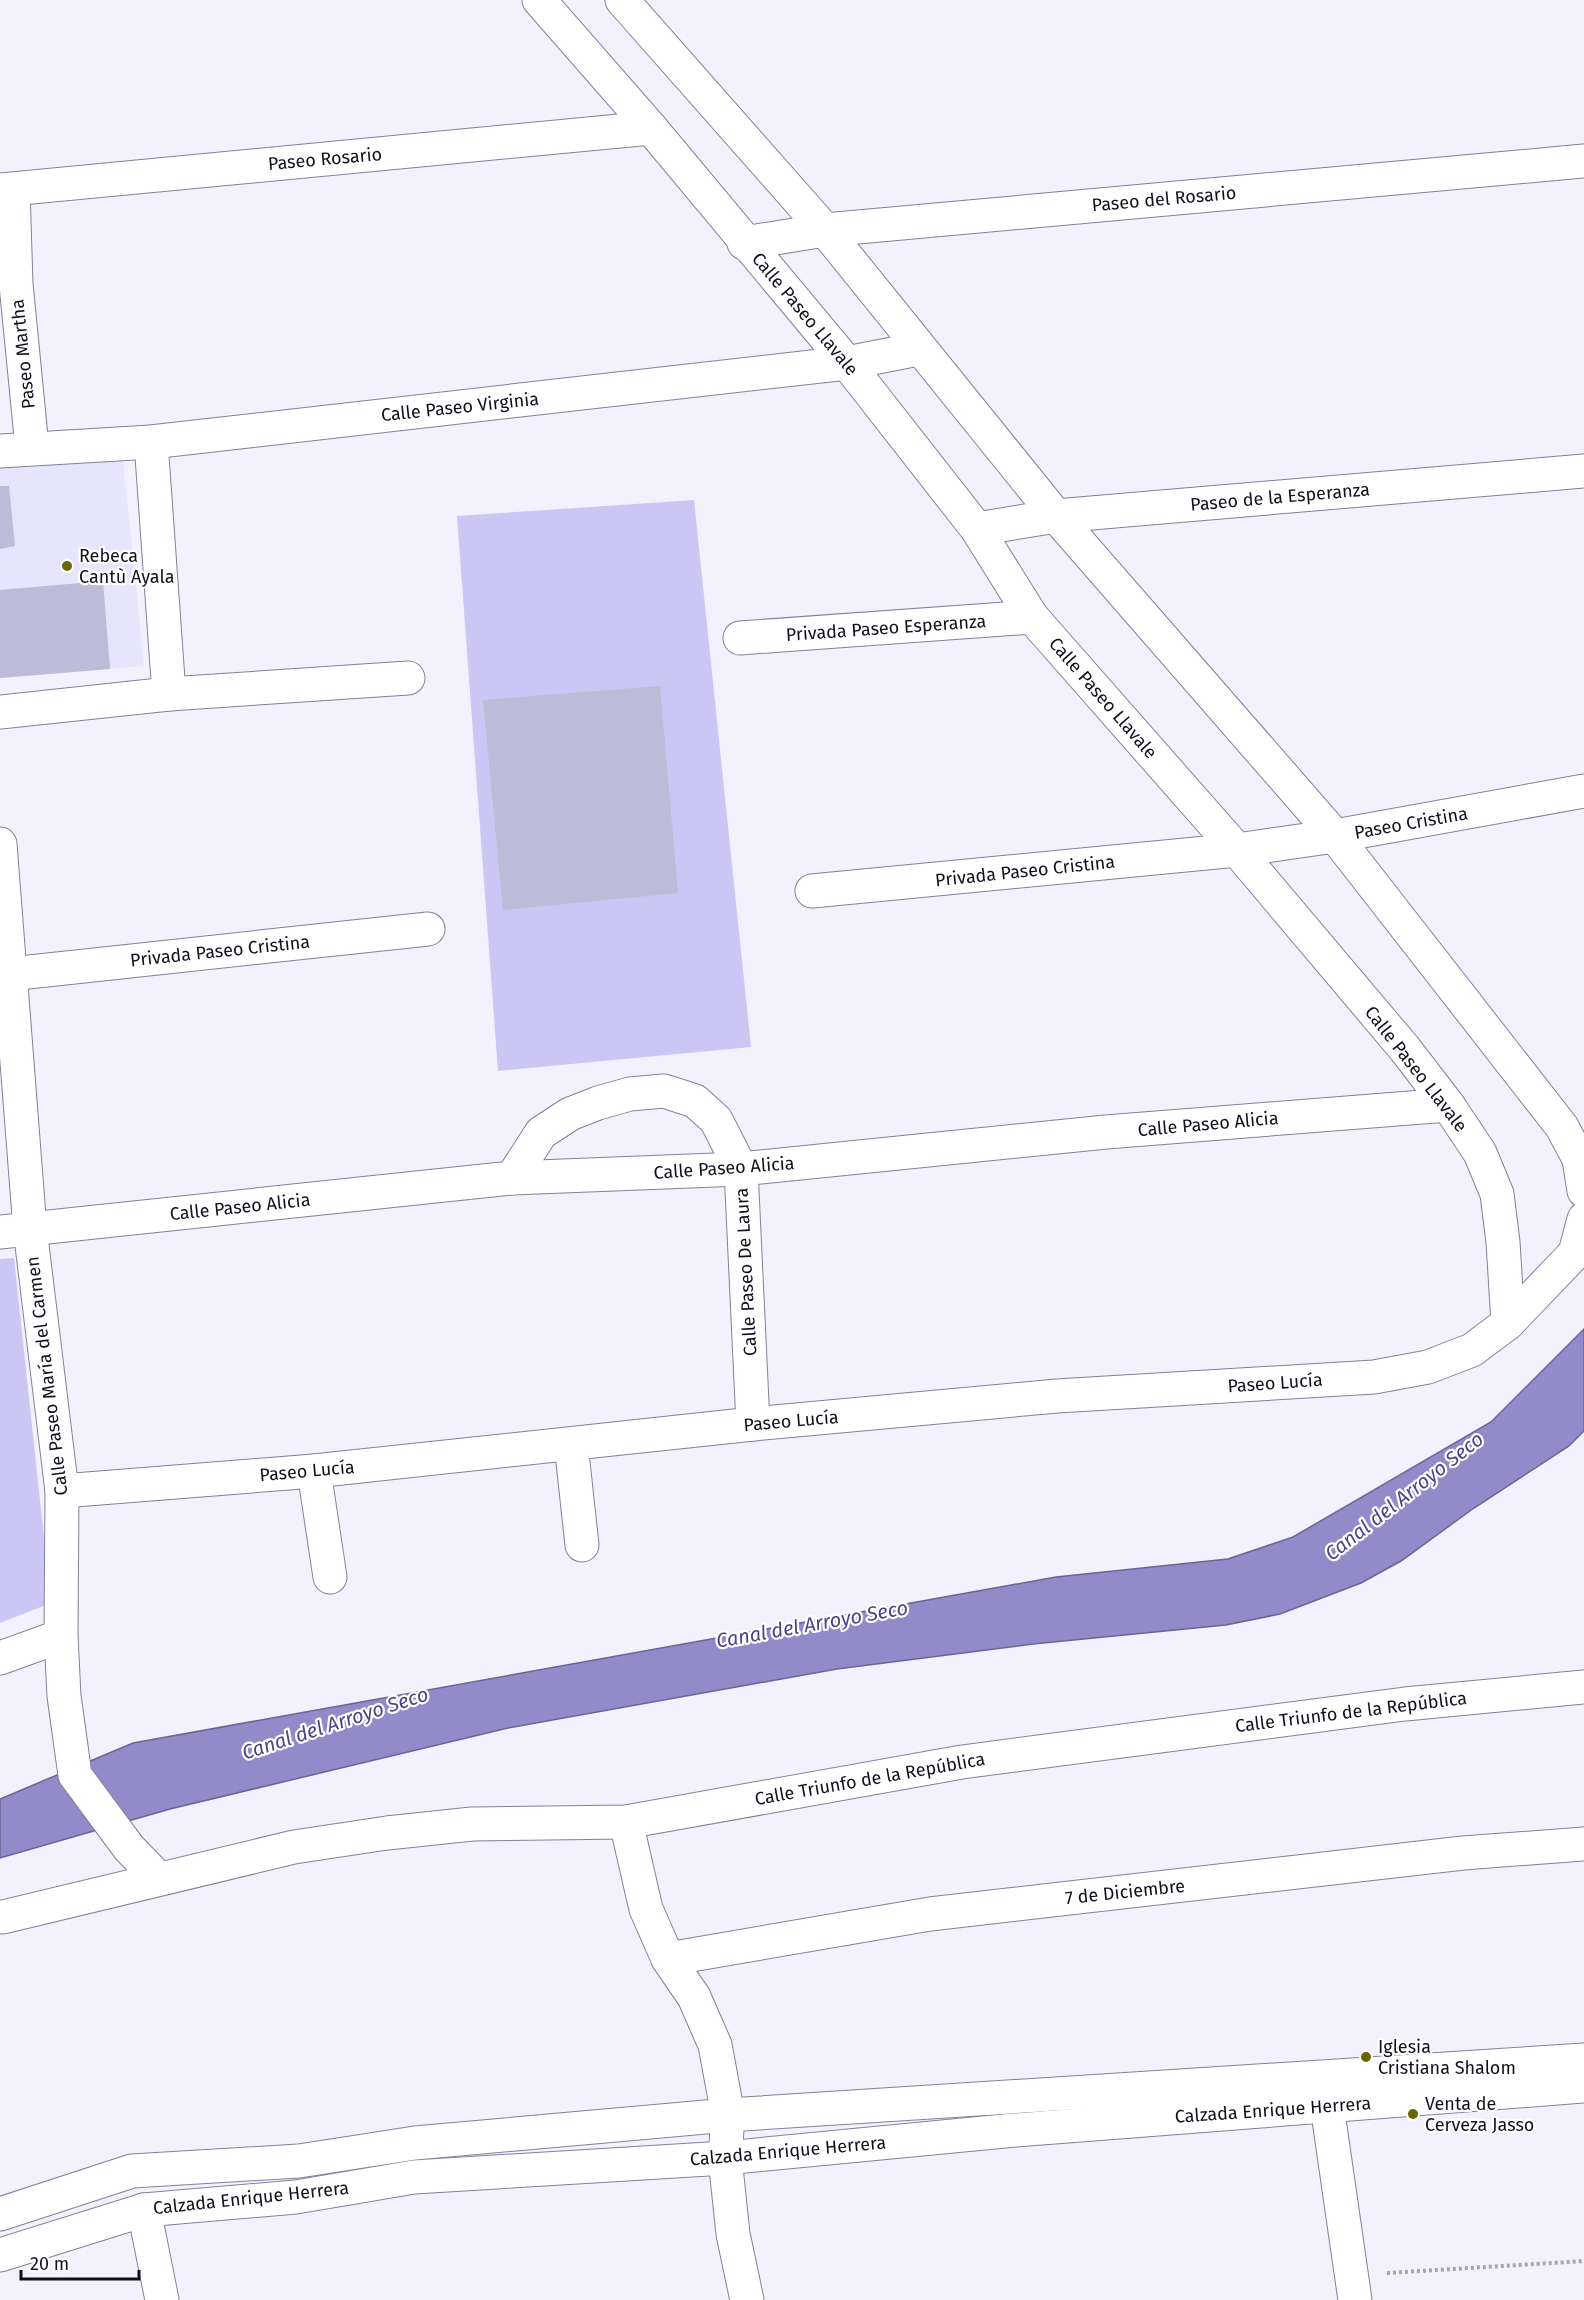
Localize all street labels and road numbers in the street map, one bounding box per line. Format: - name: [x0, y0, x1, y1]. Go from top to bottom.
- street label: Paseo Rosario: [267, 143, 383, 175]
- street label: Paseo del Rosario: [1091, 182, 1237, 216]
- street label: Calle Paseo Llavale: [747, 248, 863, 380]
- street label: Paseo Martha: [6, 298, 40, 410]
- street label: Calle Paseo Virginia: [380, 388, 540, 426]
- street label: Paseo de la Esperanza: [1189, 478, 1371, 516]
- street label: Privada Paseo Esperanza: [785, 610, 987, 646]
- street label: Calle Paseo Llavale: [1044, 633, 1162, 763]
- street label: Paseo Cristina: [1353, 802, 1469, 844]
- street label: Privada Paseo Cristina: [934, 851, 1116, 891]
- street label: Privada Paseo Cristina: [129, 931, 311, 971]
- street label: Calle Paseo Llavale: [1360, 1002, 1472, 1136]
- street label: Calle Paseo Alicia: [1137, 1107, 1279, 1141]
- street label: Calle Paseo Alicia: [653, 1152, 795, 1184]
- street label: Calle Paseo De Laura: [731, 1187, 761, 1357]
- street label: Calle Paseo Alicia: [169, 1189, 311, 1225]
- street label: Calle Paseo María del Carmen: [21, 1255, 73, 1497]
- street label: Paseo Lucía: [1227, 1369, 1323, 1397]
- street label: Paseo Lucía: [743, 1406, 839, 1436]
- street label: Paseo Lucía: [259, 1456, 355, 1486]
- street label: Calle Triunfo de la República: [1234, 1687, 1468, 1737]
- street label: Calle Triunfo de la República: [753, 1748, 987, 1810]
- street label: 7 de Diciembre: [1064, 1875, 1186, 1909]
- street label: Calzada Enrique Herrera: [1174, 2092, 1372, 2128]
- street label: Calzada Enrique Herrera: [689, 2131, 887, 2171]
- street label: Calzada Enrique Herrera: [152, 2177, 350, 2219]

